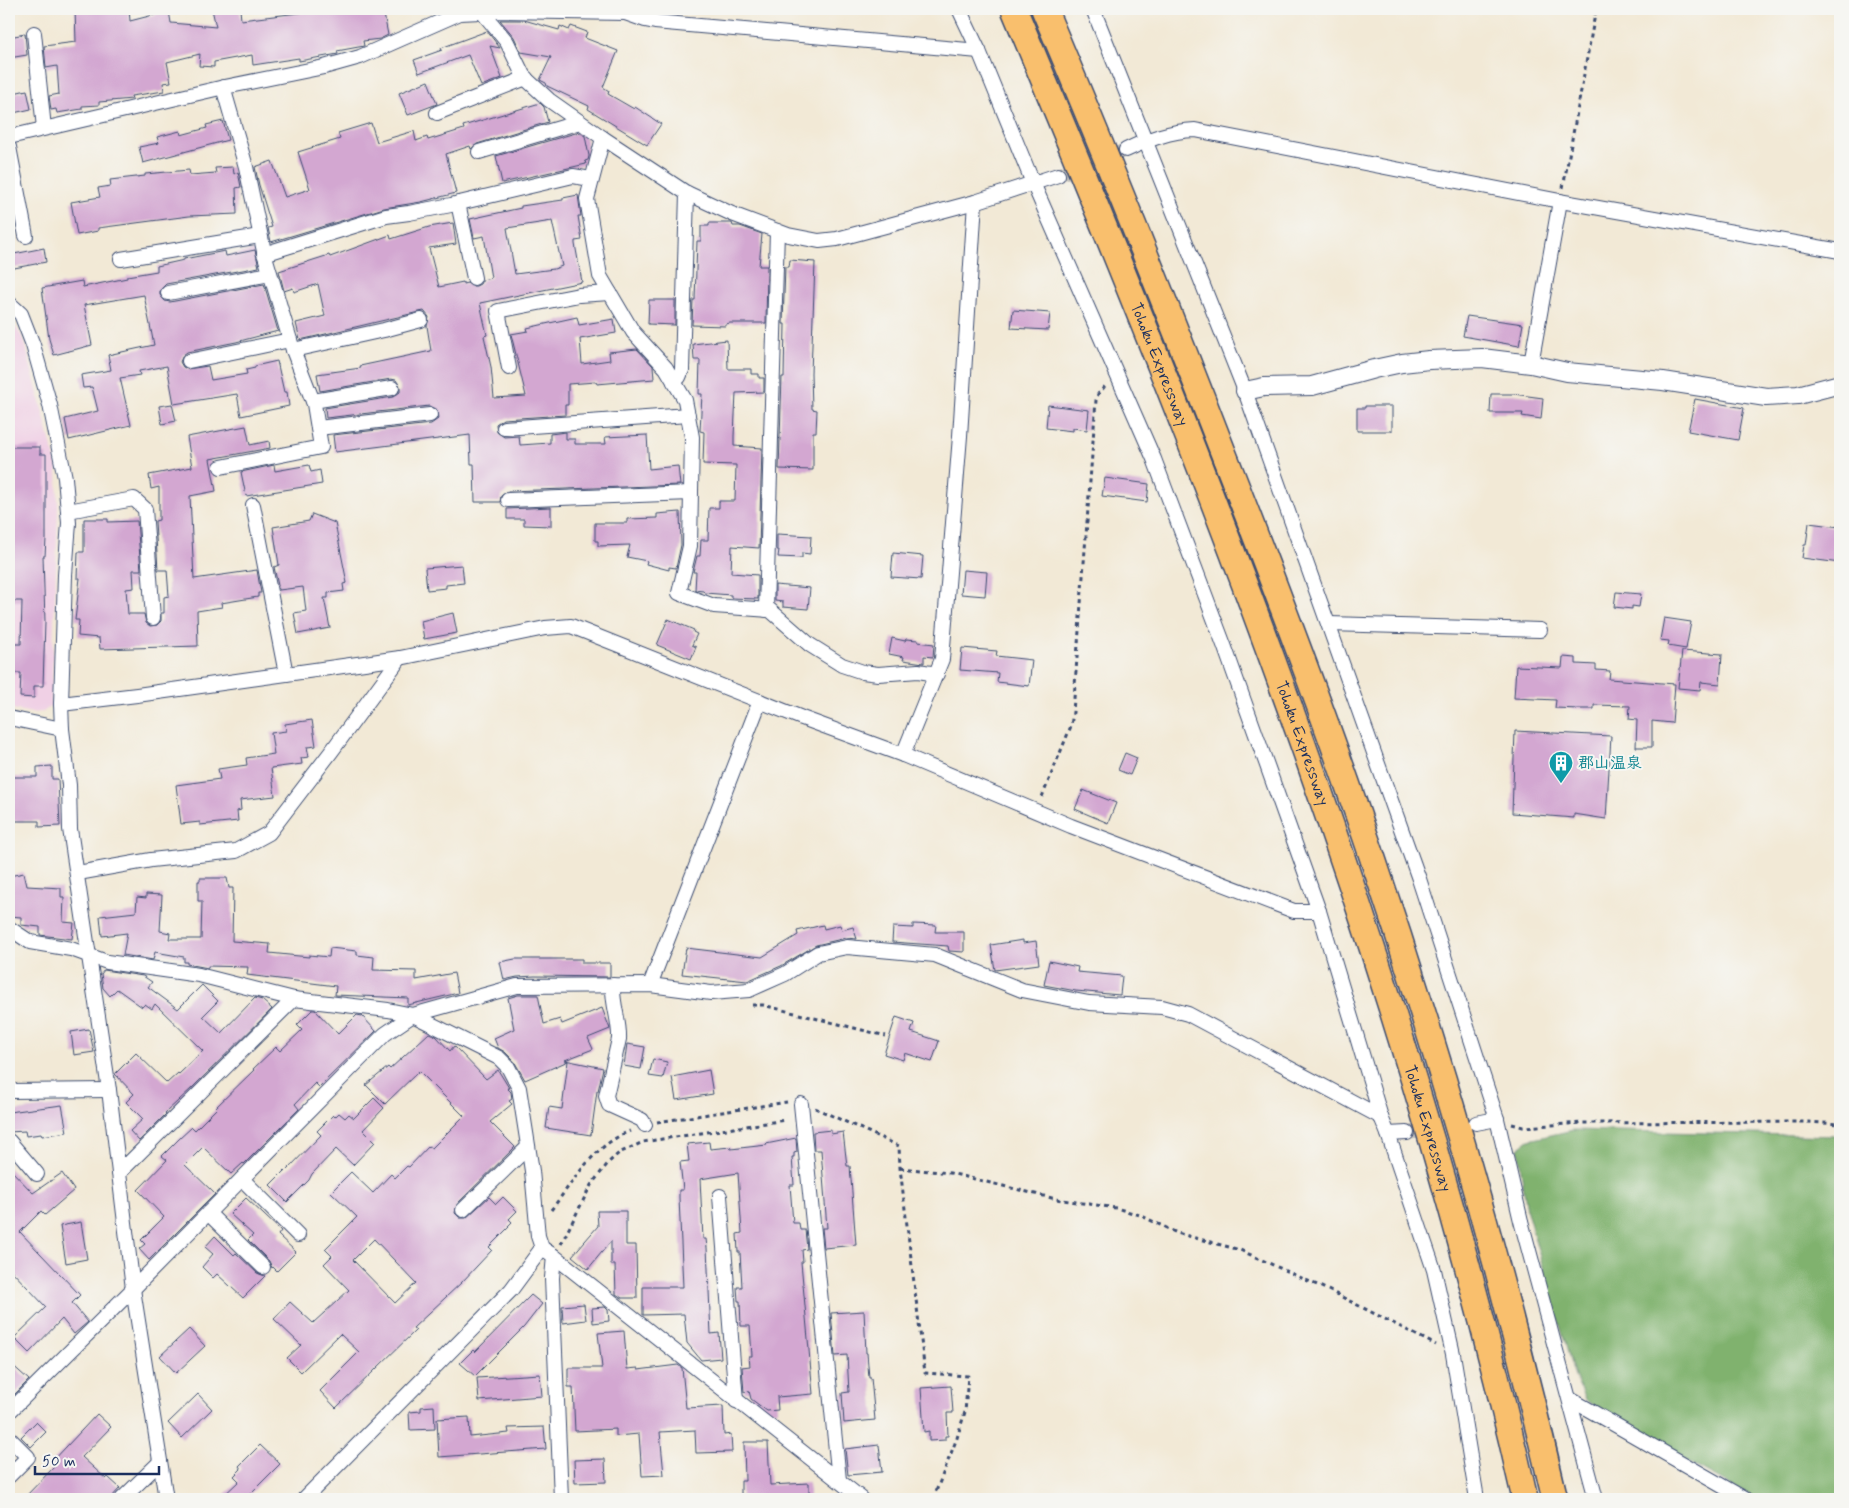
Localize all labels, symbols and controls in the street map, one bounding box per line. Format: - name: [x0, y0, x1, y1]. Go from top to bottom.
- street label: Tohoku Expressway: [1125, 300, 1193, 429]
- street label: Tohoku Expressway: [1271, 678, 1334, 808]
- building icon: 郡山温泉: [1548, 750, 1574, 784]
- place label: 郡山温泉: [1578, 753, 1642, 774]
- street label: Tohoku Expressway: [1399, 1062, 1457, 1194]
- scale bar: [35, 1443, 159, 1475]
- text: 50 m: [42, 1452, 76, 1472]

